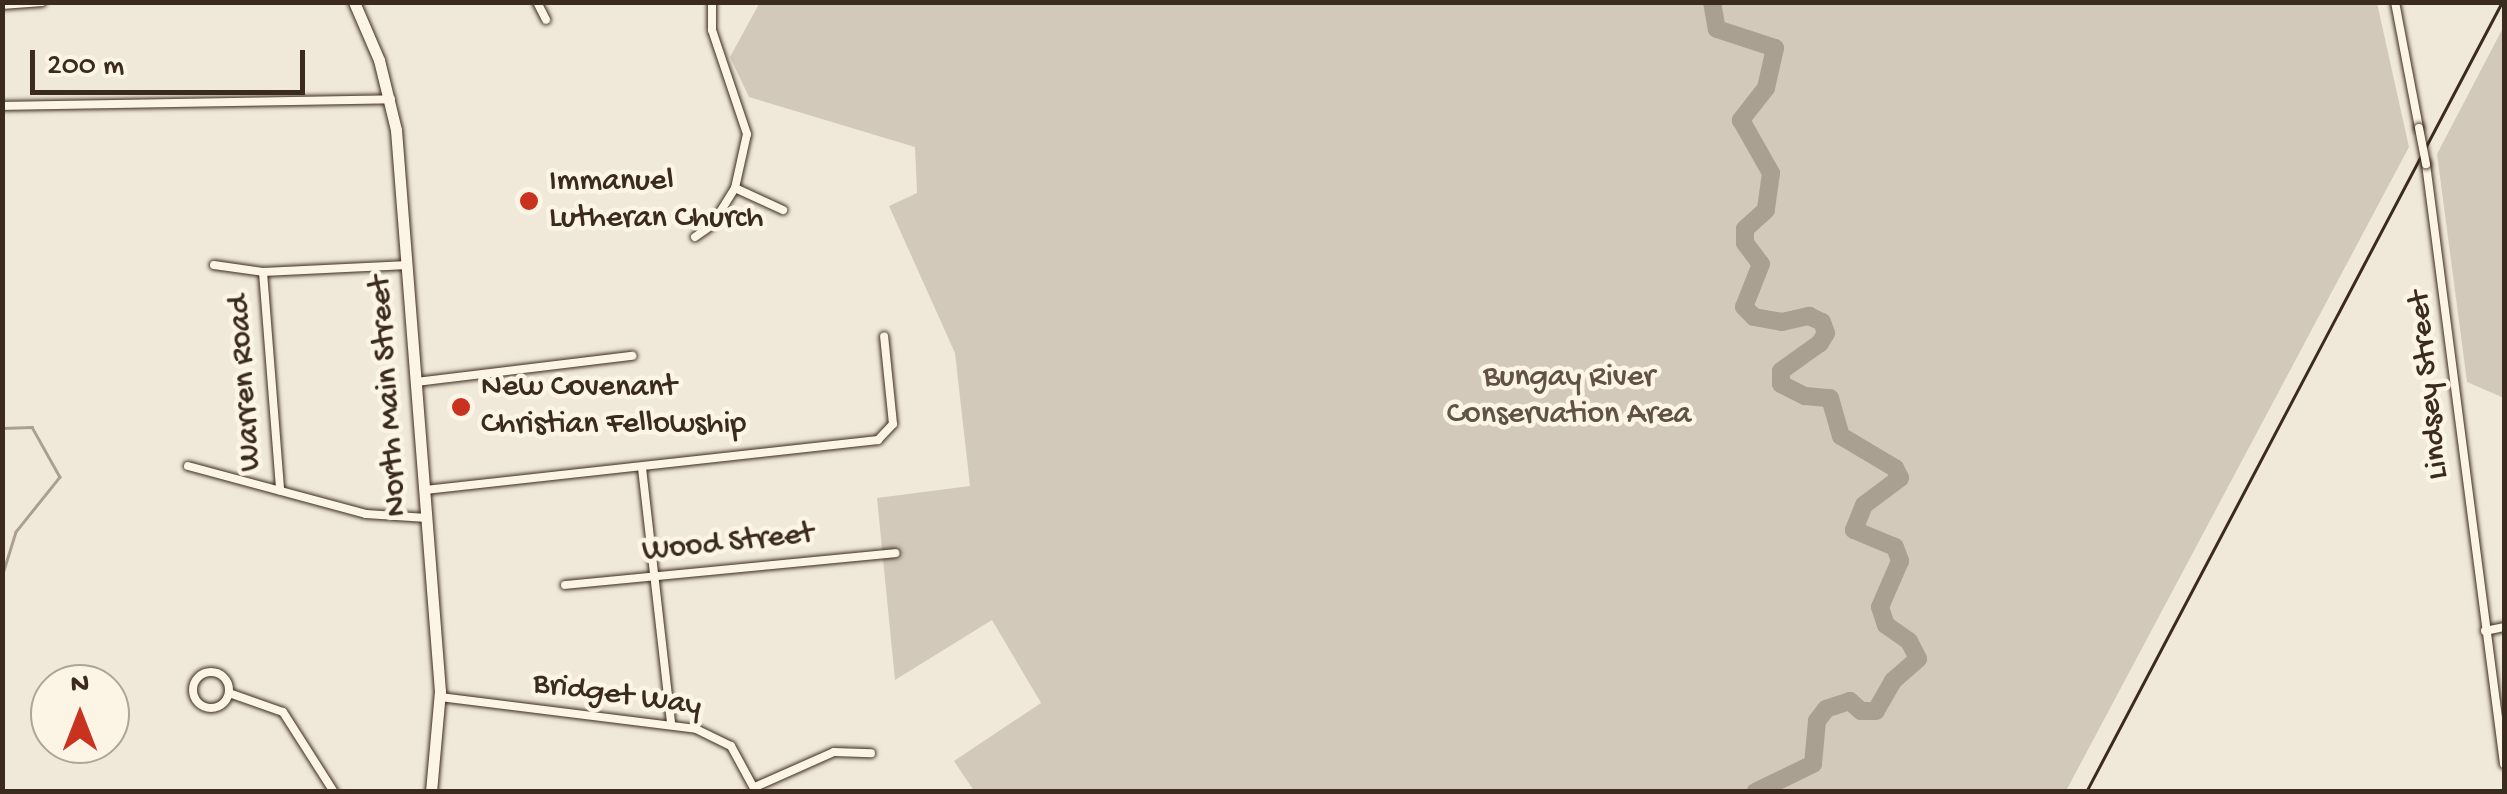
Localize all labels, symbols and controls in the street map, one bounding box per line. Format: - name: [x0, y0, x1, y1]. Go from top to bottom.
- scale bar: [35, 30, 310, 92]
- text: 200 m: [47, 50, 124, 85]
- place label: Immanuel Lutheran Church: [549, 164, 763, 239]
- marker: Immanuel Lutheran Church: [518, 190, 540, 212]
- street label: North Main Street: [362, 274, 418, 518]
- street label: Lindsey Street: [2401, 289, 2459, 481]
- street label: Warren Road: [221, 293, 271, 473]
- park label: Bungay River Conservation Area: [1447, 360, 1691, 435]
- place label: New Covenant Christian Fellowship: [481, 370, 746, 445]
- marker: New Covenant Christian Fellowship: [450, 396, 472, 418]
- street label: Wood Street: [640, 516, 816, 572]
- north arrow: [30, 664, 130, 764]
- street label: Bridget Way: [530, 665, 704, 727]
- text: N: [71, 669, 89, 702]

